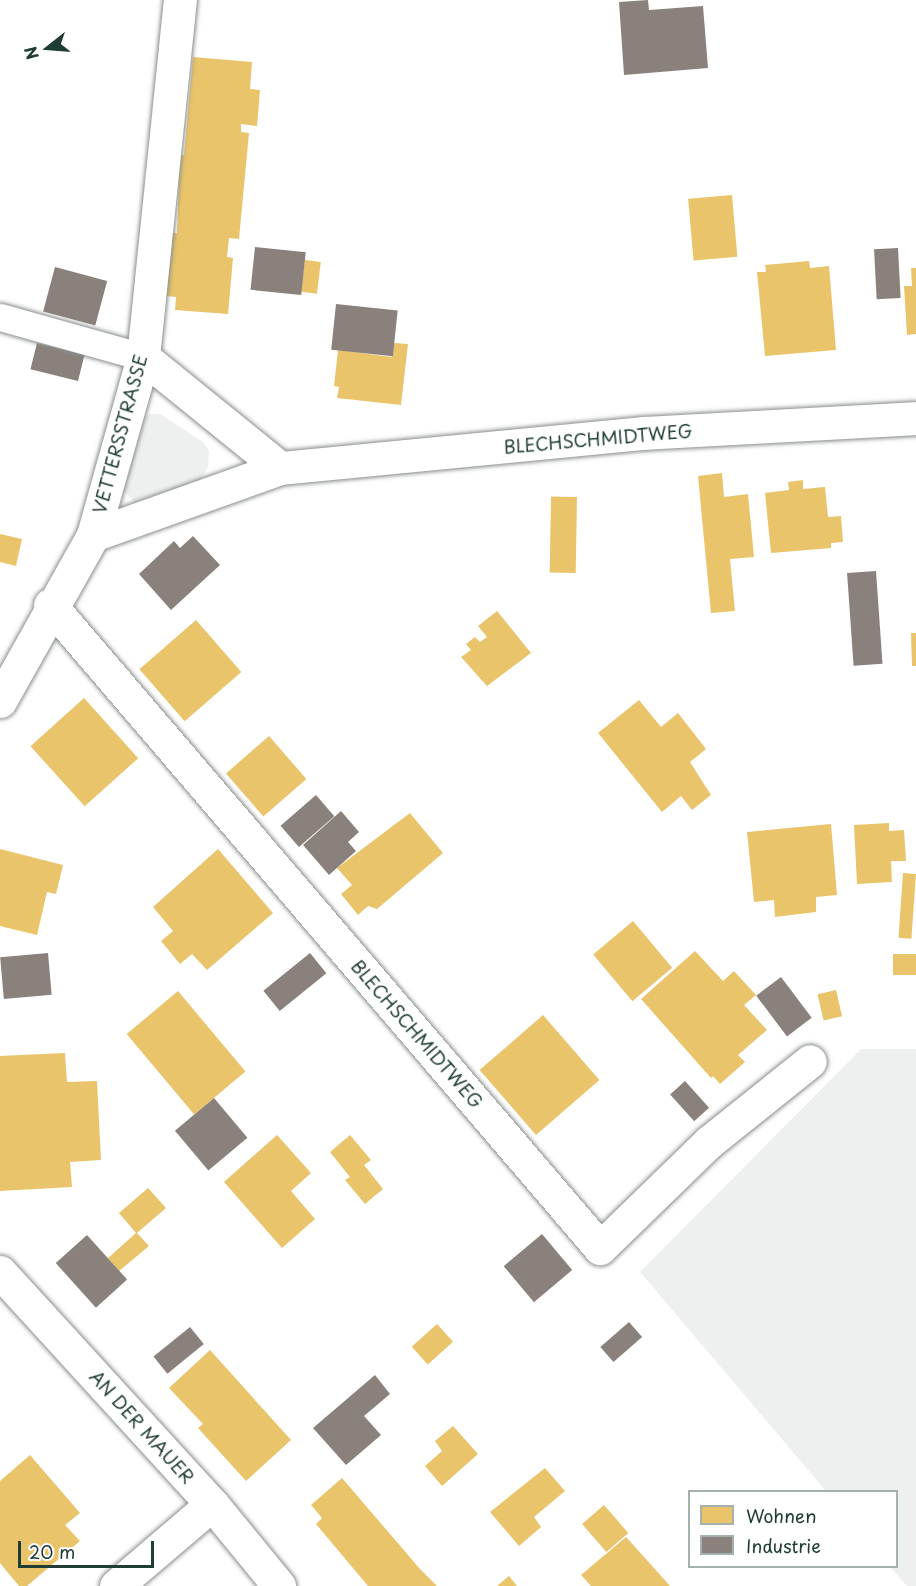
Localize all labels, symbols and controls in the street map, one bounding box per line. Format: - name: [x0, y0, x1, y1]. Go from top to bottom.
- north arrow: [18, 18, 78, 78]
- text: N: [17, 44, 44, 63]
- street label: VETTERSSTRASSE: [88, 352, 152, 516]
- street label: BLECHSCHMIDTWEG: [503, 420, 693, 458]
- street label: BLECHSCHMIDTWEG: [347, 955, 487, 1113]
- street label: AN DER MAUER: [85, 1365, 199, 1489]
- legend: [688, 1490, 898, 1568]
- text: Wohnen: [746, 1502, 817, 1529]
- scale bar: [21, 1529, 158, 1567]
- text: Industrie: [746, 1532, 821, 1559]
- text: 20 m: [29, 1538, 75, 1565]

